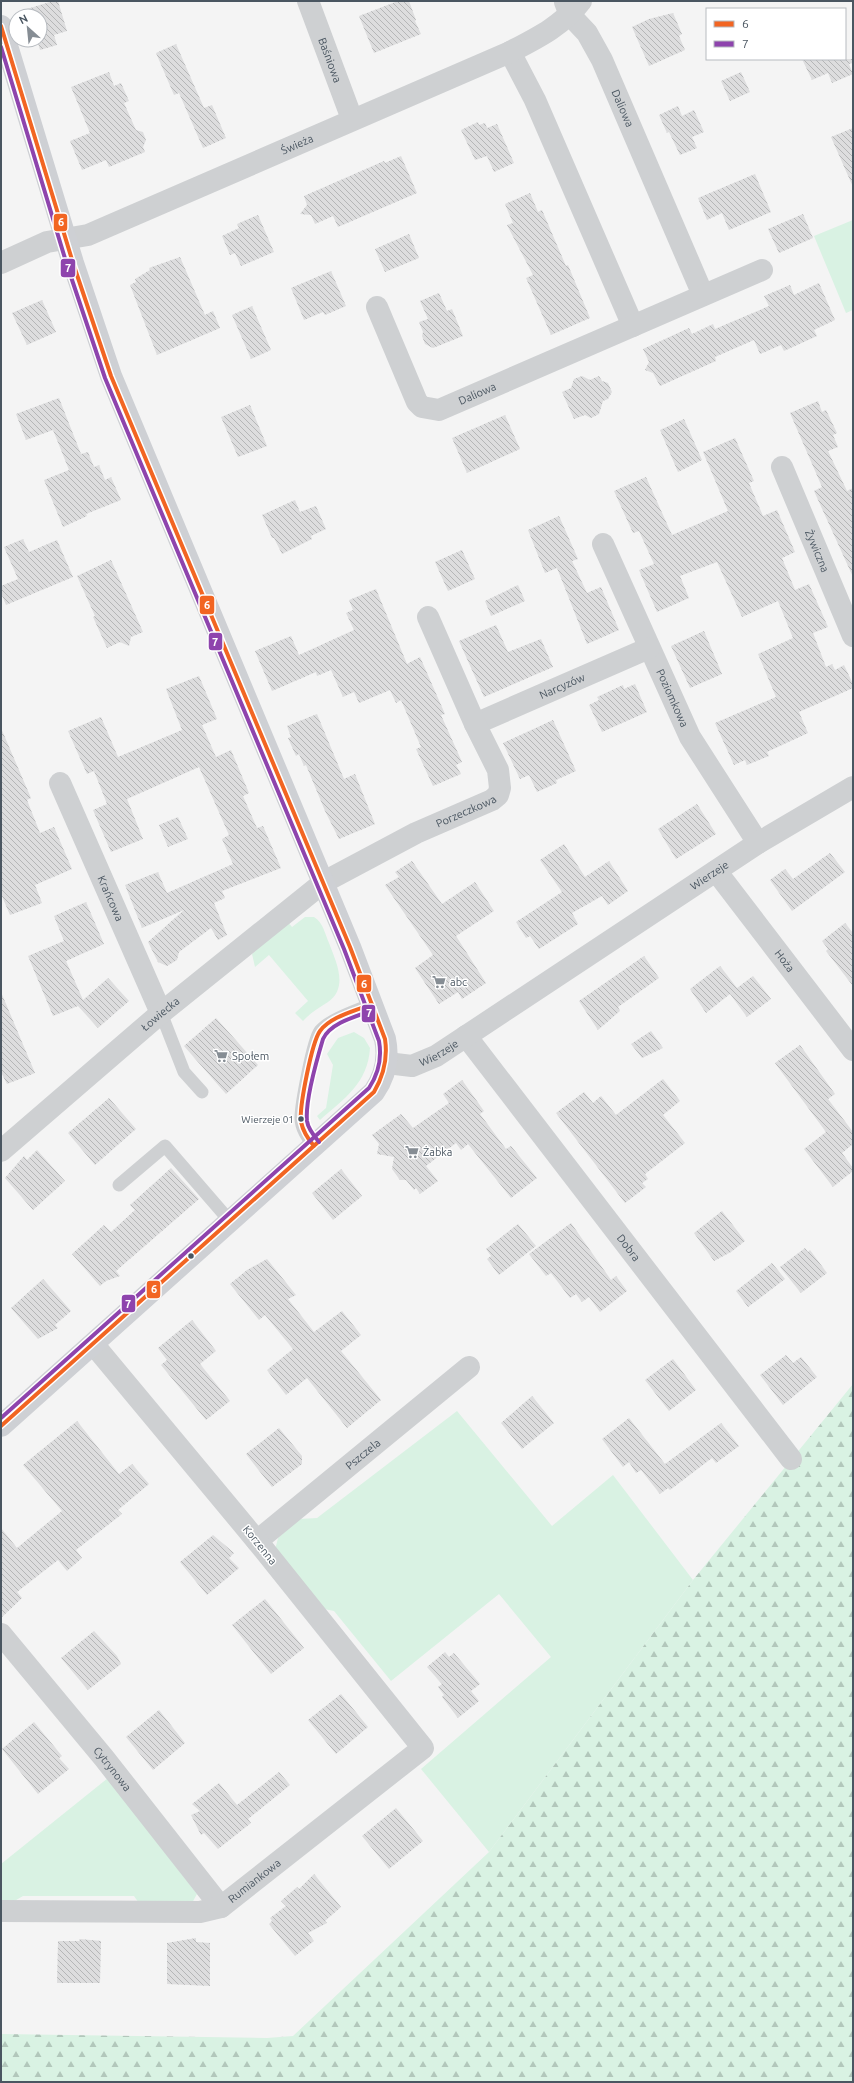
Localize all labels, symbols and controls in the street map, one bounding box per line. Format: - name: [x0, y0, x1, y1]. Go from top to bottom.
- north arrow: [8, 8, 48, 48]
- legend: [706, 8, 846, 60]
- text: N: [17, 12, 30, 26]
- text: 6: [742, 17, 749, 30]
- street label: Baśniowa: [316, 36, 344, 84]
- text: 7: [742, 37, 749, 50]
- street label: Daliowa: [609, 88, 636, 129]
- street label: Świeża: [279, 132, 315, 157]
- line badge: 6: [53, 213, 68, 232]
- text: 6: [58, 216, 64, 228]
- line badge: 7: [60, 258, 76, 278]
- text: 7: [65, 262, 71, 274]
- street label: Daliowa: [457, 380, 498, 407]
- street label: Żywiczna: [803, 528, 831, 574]
- line badge: 6: [199, 595, 215, 615]
- text: 6: [204, 599, 210, 611]
- line badge: 7: [208, 632, 223, 651]
- text: 7: [212, 636, 218, 648]
- street label: Poziomkowa: [654, 667, 691, 729]
- street label: Narcyzów: [538, 671, 587, 701]
- street label: Porzeczkowa: [434, 793, 499, 830]
- street label: Wierzeje: [688, 858, 731, 892]
- street label: Krańcowa: [95, 874, 126, 923]
- street label: Hoża: [772, 947, 797, 974]
- line badge: 6: [356, 974, 372, 993]
- supermarket icon: abc: [431, 974, 447, 990]
- place label: abc: [450, 976, 467, 988]
- text: 6: [361, 978, 367, 990]
- street label: Łowiecka: [139, 995, 182, 1033]
- line badge: 7: [361, 1004, 376, 1023]
- text: 7: [366, 1007, 372, 1019]
- street label: Wierzeje: [417, 1037, 461, 1068]
- supermarket icon: Społem: [213, 1048, 229, 1064]
- place label: Społem: [232, 1050, 269, 1062]
- place label: Wierzeje 01: [241, 1114, 294, 1125]
- marker: Wierzeje 01: [296, 1114, 306, 1124]
- supermarket icon: Żabka: [404, 1144, 420, 1160]
- place label: Żabka: [423, 1146, 453, 1158]
- street label: Dobra: [615, 1232, 643, 1263]
- unlabelled marker: [186, 1251, 196, 1261]
- line badge: 6: [146, 1280, 161, 1299]
- text: 6: [151, 1283, 157, 1295]
- line badge: 7: [121, 1294, 136, 1313]
- text: 7: [125, 1298, 131, 1310]
- street label: Pszczela: [343, 1436, 383, 1472]
- street label: Korzenna: [241, 1523, 279, 1567]
- street label: Cytrynowa: [91, 1744, 134, 1793]
- street label: Rumiankowa: [226, 1856, 283, 1905]

